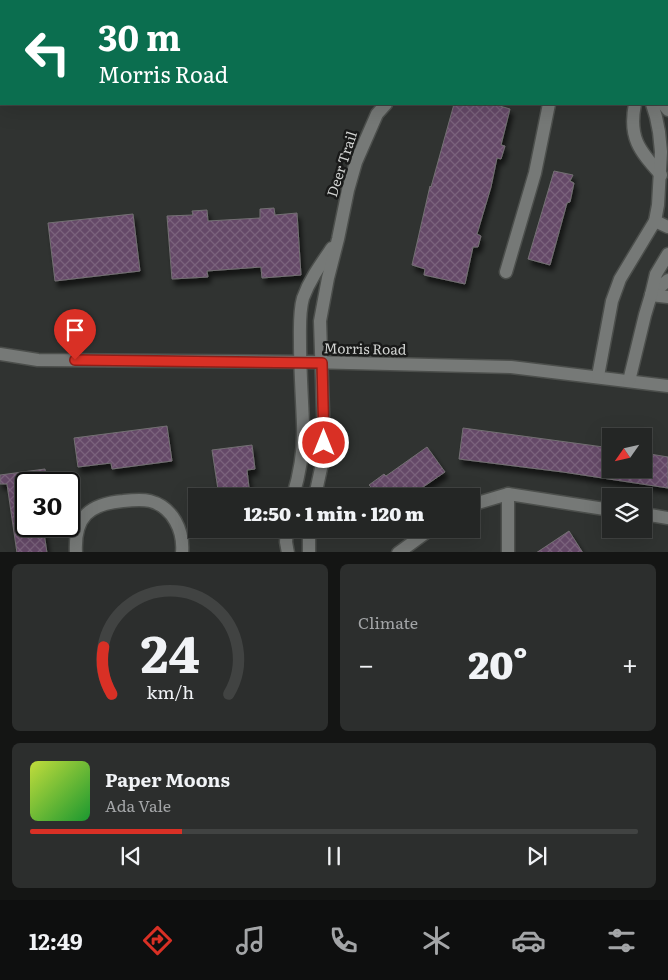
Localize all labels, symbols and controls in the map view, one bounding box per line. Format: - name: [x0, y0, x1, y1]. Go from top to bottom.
- text: 30 m: [98, 10, 181, 62]
- icon: left: [15, 20, 80, 85]
- text: Morris Road: [98, 57, 228, 90]
- street label: Deer Trail: [321, 128, 361, 199]
- pin: [54, 309, 96, 360]
- icon: arrive: [61, 316, 89, 344]
- street label: Morris Road: [323, 337, 407, 359]
- position arrow: [297, 416, 349, 468]
- north arrow: [602, 428, 652, 478]
- map controls: [602, 428, 652, 538]
- speed limit sign: 30: [15, 472, 80, 537]
- button: layers: [602, 488, 652, 538]
- text: 12:50 · 1 min · 120 m: [244, 499, 424, 527]
- text: Climate: [358, 610, 418, 634]
- text: 24: [140, 612, 200, 689]
- text: 20°: [468, 634, 528, 691]
- text: −: [358, 642, 374, 684]
- text: +: [622, 642, 638, 684]
- text: km/h: [146, 678, 194, 705]
- text: Paper Moons: [105, 765, 230, 793]
- text: Ada Vale: [105, 793, 171, 817]
- icon: previous: [117, 842, 145, 870]
- icon: pause: [320, 842, 348, 870]
- icon: next: [523, 842, 551, 870]
- icon: directions: [140, 923, 175, 958]
- icon: music: [233, 923, 268, 958]
- icon: phone: [326, 923, 361, 958]
- icon: climate: [419, 923, 454, 958]
- icon: car: [511, 923, 546, 958]
- icon: filters: [604, 923, 639, 958]
- text: 12:49: [29, 924, 83, 957]

